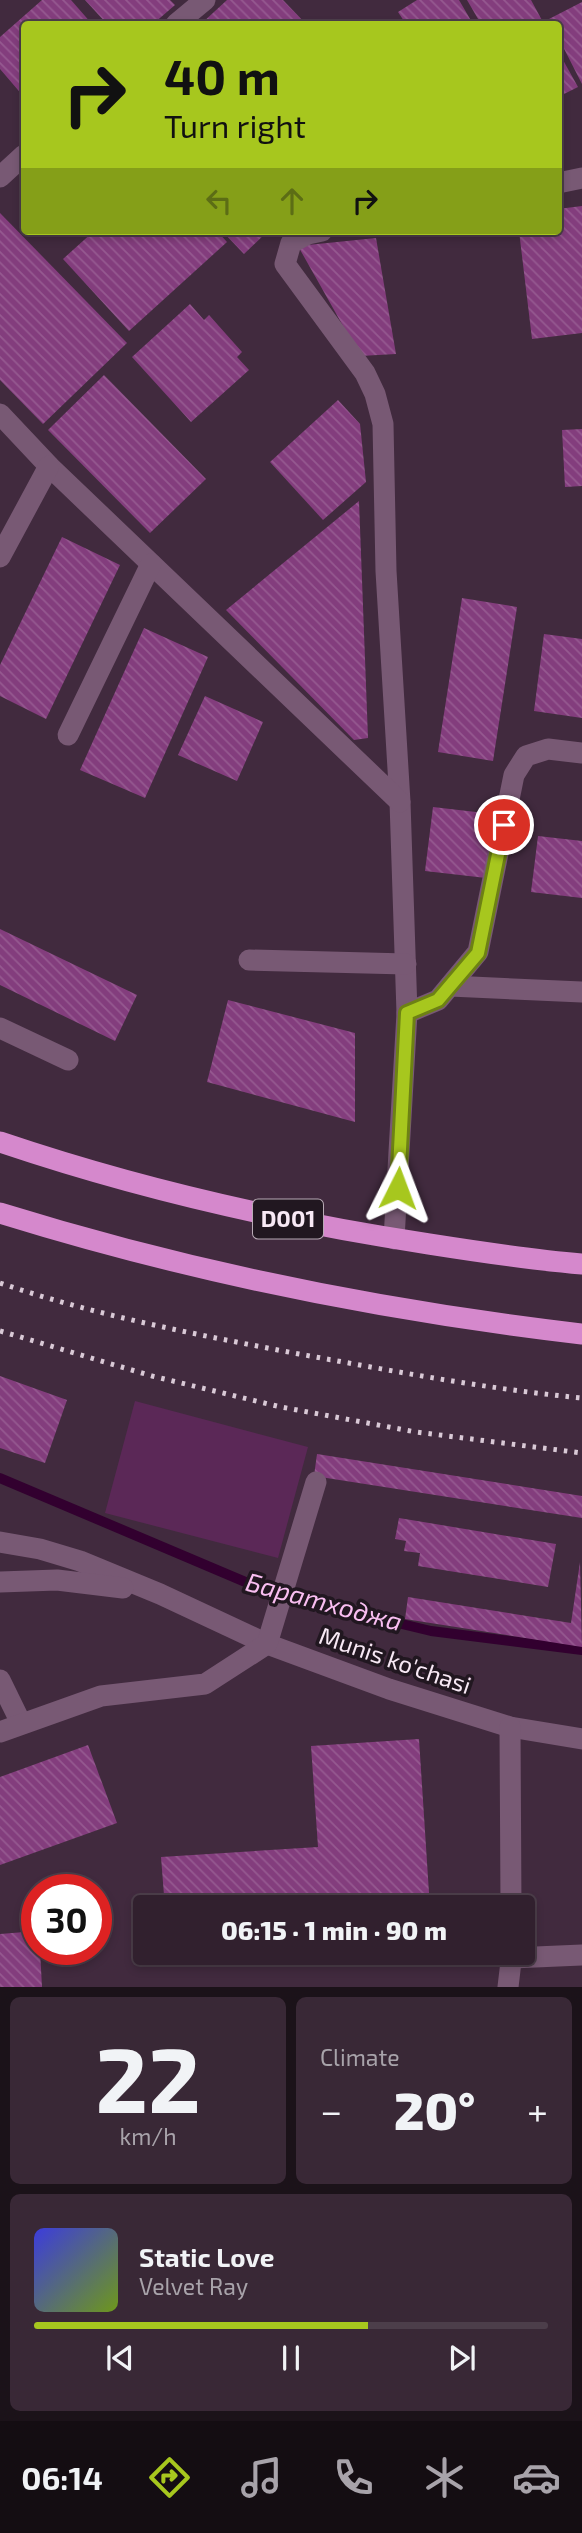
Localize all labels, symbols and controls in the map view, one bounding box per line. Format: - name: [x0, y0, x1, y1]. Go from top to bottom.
- text: 40 m: [164, 46, 280, 105]
- icon: right: [49, 49, 140, 140]
- text: Turn right: [164, 106, 306, 144]
- icon: left: [200, 182, 238, 220]
- icon: ahead: [273, 182, 311, 220]
- icon: right: [346, 182, 384, 220]
- pin: [474, 795, 534, 855]
- icon: arrive: [485, 806, 523, 844]
- position arrow: [361, 1151, 435, 1225]
- road number: D001: [253, 1200, 323, 1238]
- water label: Баратходжа: [243, 1565, 406, 1636]
- street label: Munis ko'chasi: [316, 1620, 475, 1699]
- speed limit sign: 30: [21, 1874, 112, 1965]
- text: 06:15 · 1 min · 90 m: [221, 1914, 447, 1945]
- text: 22: [95, 2022, 201, 2131]
- text: Climate: [320, 2043, 400, 2071]
- text: 20°: [394, 2078, 475, 2140]
- text: −: [320, 2087, 342, 2133]
- text: +: [527, 2087, 548, 2133]
- text: km/h: [119, 2122, 177, 2150]
- text: Static Love: [139, 2241, 275, 2272]
- text: Velvet Ray: [139, 2272, 248, 2300]
- icon: previous: [101, 2339, 139, 2377]
- icon: pause: [272, 2339, 310, 2377]
- icon: next: [443, 2339, 481, 2377]
- icon: directions: [145, 2453, 194, 2502]
- icon: music: [237, 2453, 286, 2502]
- icon: phone: [329, 2453, 378, 2502]
- icon: climate: [420, 2453, 469, 2502]
- icon: car: [512, 2453, 561, 2502]
- text: 06:14: [21, 2458, 103, 2496]

